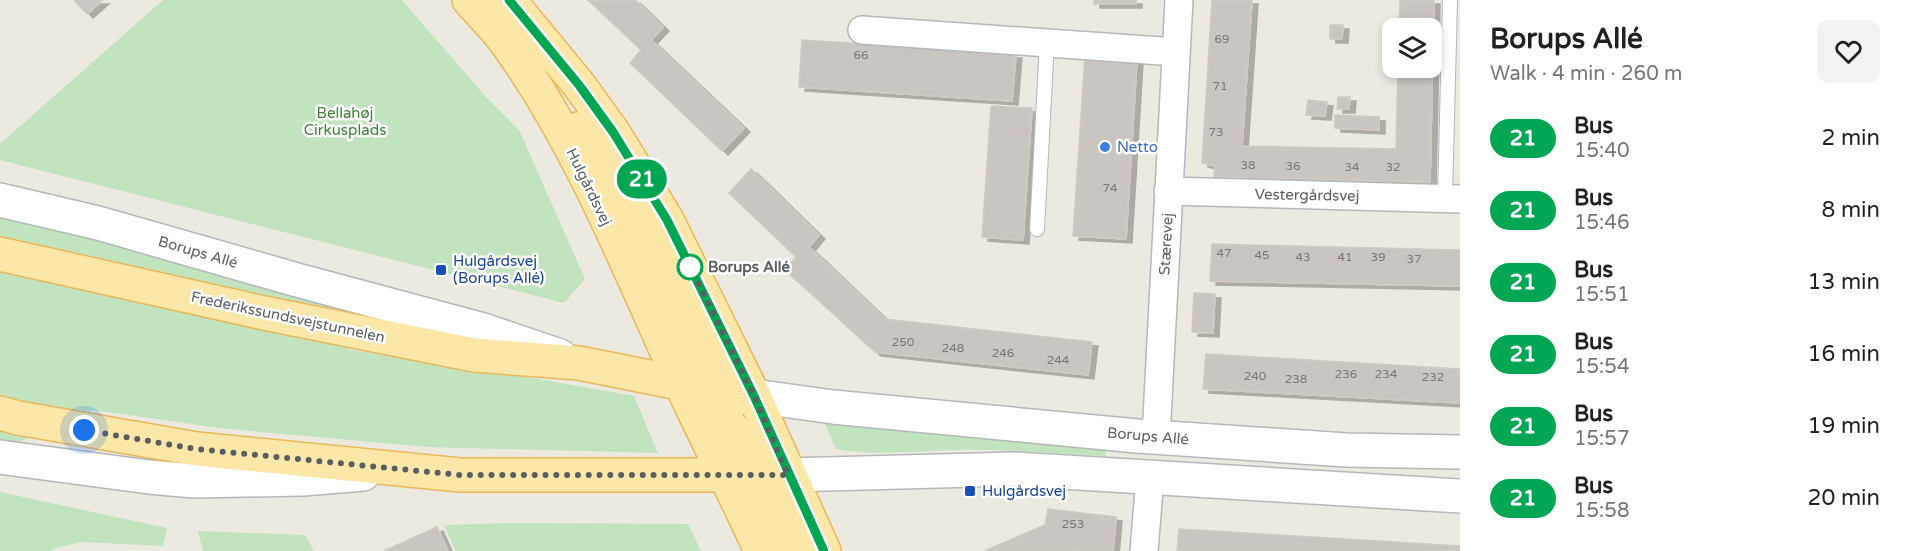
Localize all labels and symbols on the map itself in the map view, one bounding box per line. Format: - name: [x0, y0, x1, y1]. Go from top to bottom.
- house number: 69: [1214, 32, 1230, 46]
- house number: 66: [853, 48, 869, 62]
- house number: 71: [1212, 79, 1228, 93]
- park label: Bellahøj Cirkusplads: [304, 104, 386, 139]
- house number: 73: [1208, 125, 1224, 139]
- place label: Netto: [1117, 138, 1158, 156]
- marker: Netto: [1098, 140, 1112, 154]
- street label: Hulgårdsvej: [562, 145, 616, 229]
- house number: 38: [1240, 158, 1256, 172]
- house number: 36: [1285, 159, 1301, 173]
- line badge: 21: [615, 160, 669, 198]
- house number: 34: [1344, 160, 1360, 174]
- house number: 32: [1385, 160, 1401, 174]
- house number: 74: [1102, 181, 1118, 195]
- street label: Vestergårdsvej: [1254, 185, 1360, 205]
- street label: Stærevej: [1155, 212, 1177, 276]
- street label: Borups Allé: [156, 232, 240, 272]
- house number: 47: [1216, 246, 1232, 260]
- house number: 45: [1254, 248, 1270, 262]
- house number: 43: [1295, 250, 1311, 264]
- house number: 41: [1337, 250, 1353, 264]
- house number: 39: [1370, 250, 1386, 264]
- place label: Hulgårdsvej (Borups Allé): [453, 252, 544, 287]
- house number: 37: [1406, 252, 1422, 266]
- marker: Borups Allé: [677, 254, 703, 280]
- place label: Borups Allé: [708, 258, 790, 277]
- marker: Hulgårdsvej (Borups Allé): [434, 263, 448, 277]
- street label: Frederikssundsvejstunnelen: [189, 288, 387, 346]
- house number: 250: [892, 335, 915, 349]
- house number: 248: [942, 341, 964, 355]
- house number: 246: [992, 346, 1014, 360]
- house number: 244: [1047, 353, 1070, 367]
- house number: 236: [1335, 367, 1357, 381]
- house number: 234: [1375, 367, 1398, 381]
- house number: 240: [1244, 369, 1267, 383]
- house number: 232: [1422, 370, 1444, 384]
- house number: 238: [1285, 372, 1307, 386]
- your location: [69, 415, 99, 445]
- street label: Borups Allé: [1106, 423, 1190, 449]
- place label: Hulgårdsvej: [982, 482, 1066, 500]
- marker: Hulgårdsvej: [963, 484, 977, 498]
- house number: 253: [1062, 517, 1084, 531]

